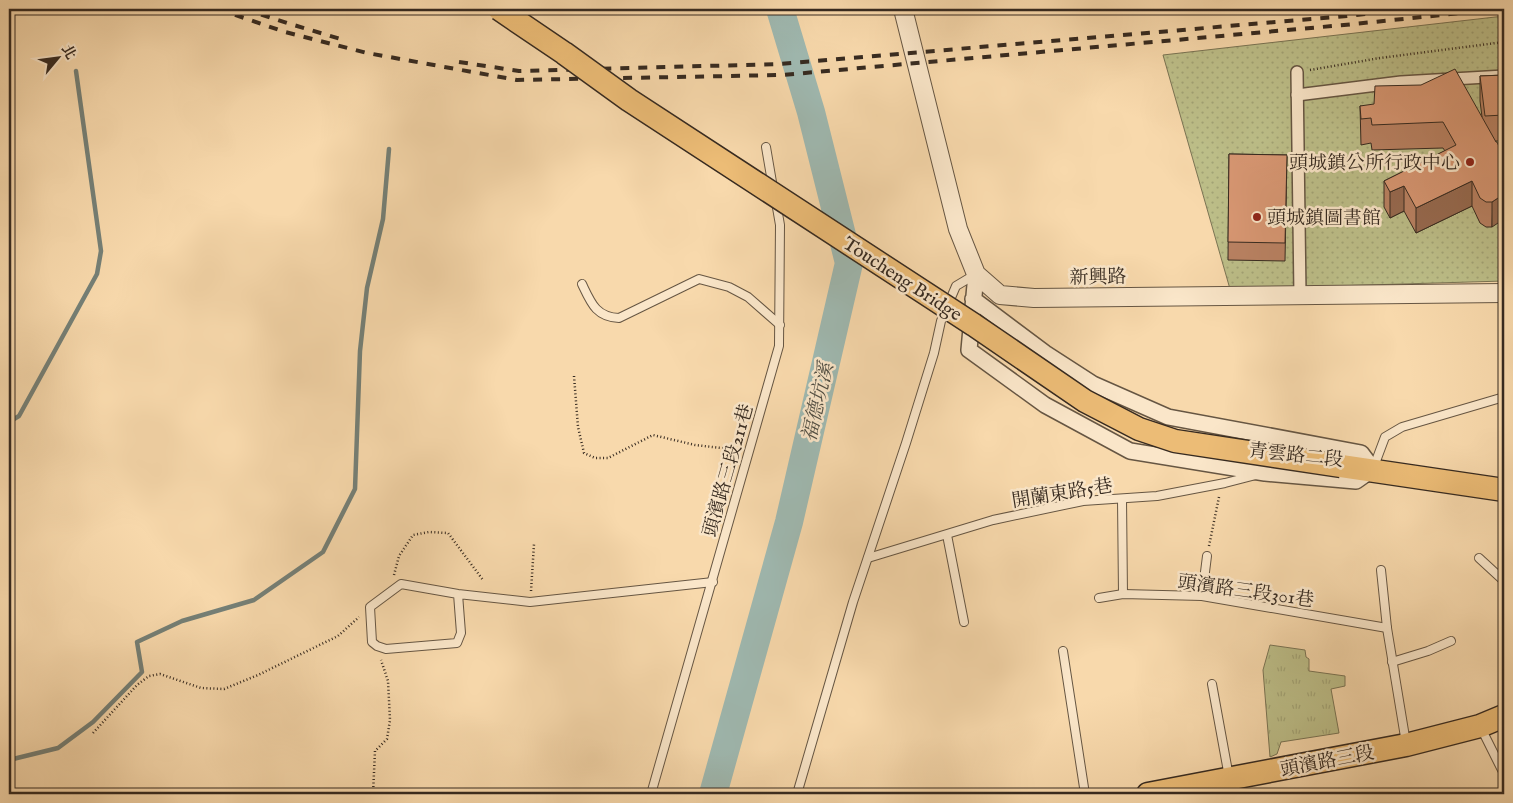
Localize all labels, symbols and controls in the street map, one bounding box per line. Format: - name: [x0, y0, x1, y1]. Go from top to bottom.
- north arrow: [32, 32, 82, 82]
- text: 北: [57, 42, 80, 63]
- place label: 頭城鎮公所行政中心: [1289, 152, 1460, 176]
- marker: 頭城鎮公所行政中心: [1464, 156, 1476, 168]
- place label: 頭城鎮圖書館: [1267, 207, 1381, 231]
- marker: 頭城鎮圖書館: [1251, 211, 1263, 223]
- street label: Toucheng Bridge: [838, 232, 966, 327]
- street label: 新興路: [1069, 266, 1127, 290]
- water label: 福德坑溪: [797, 359, 840, 444]
- street label: 頭濱路三段211巷: [698, 401, 759, 540]
- street label: 青雲路二段: [1247, 439, 1344, 473]
- street label: 開蘭東路5巷: [1010, 474, 1115, 514]
- street label: 頭濱路三段301巷: [1176, 571, 1315, 613]
- street label: 頭濱路三段: [1278, 741, 1376, 783]

